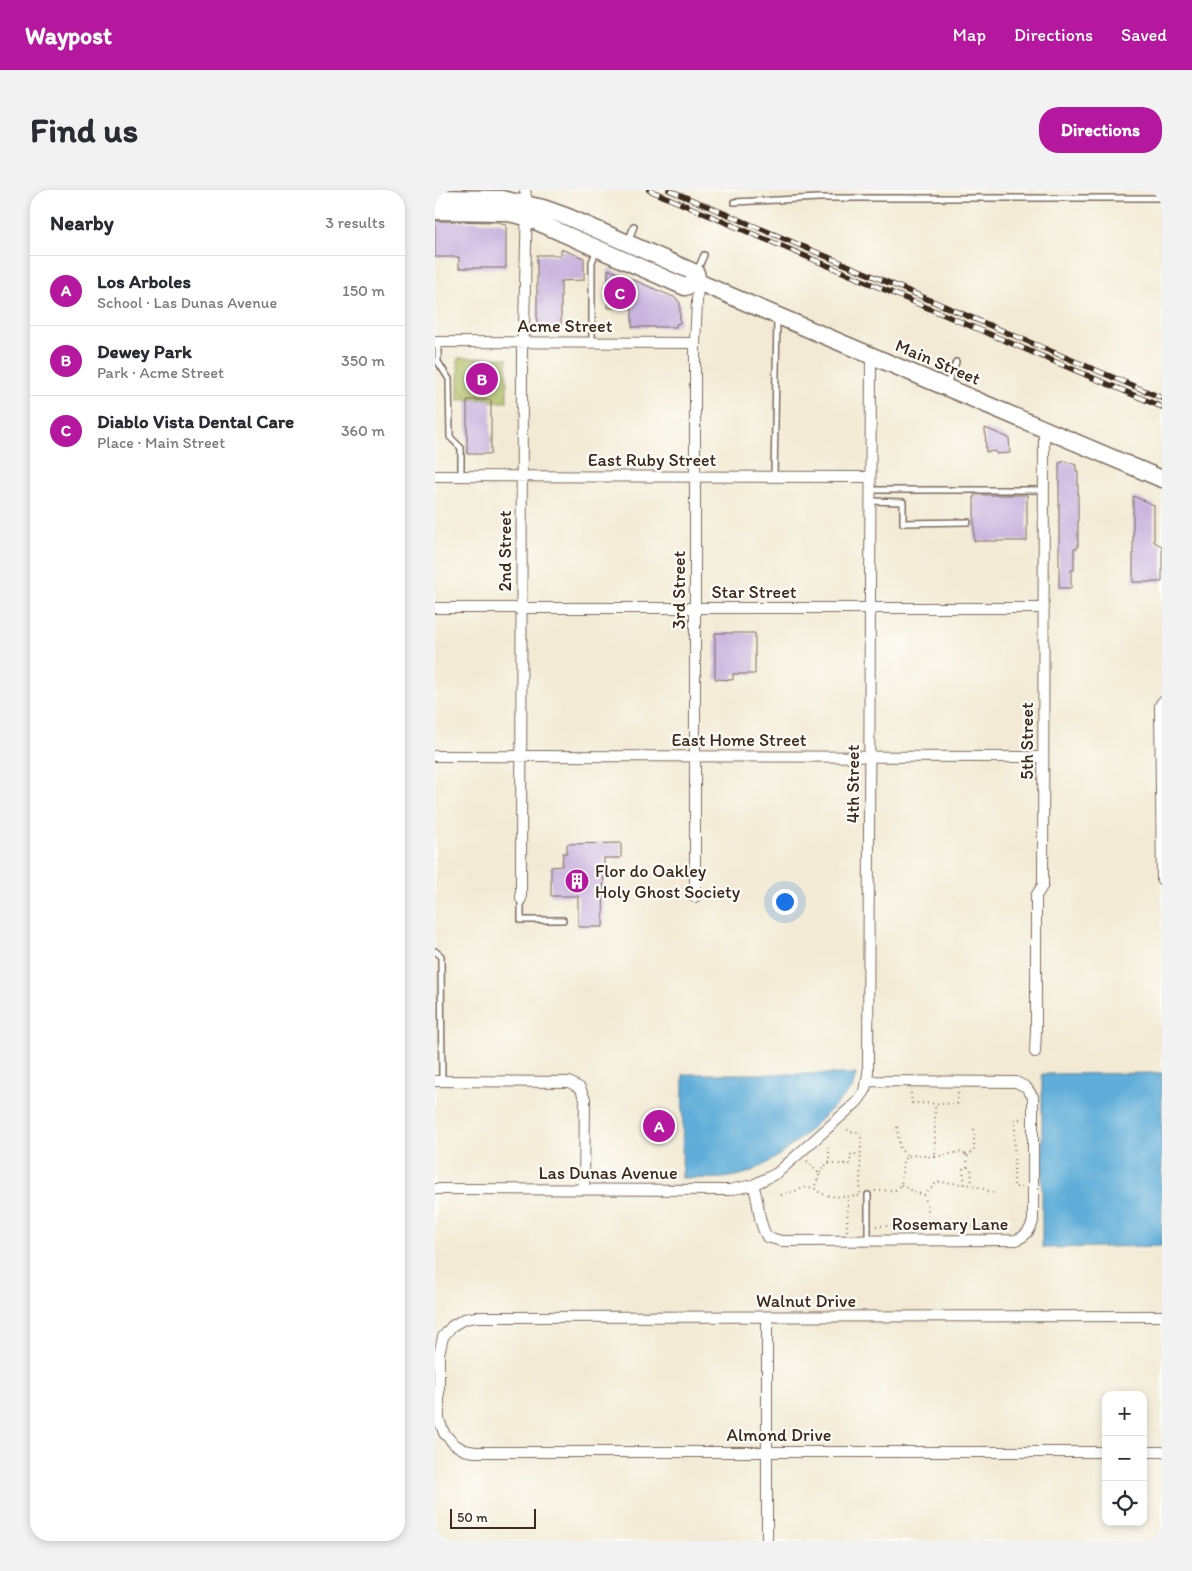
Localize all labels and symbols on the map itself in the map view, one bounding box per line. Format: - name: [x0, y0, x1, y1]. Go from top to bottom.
- pin: C: [604, 274, 636, 312]
- street label: Acme Street: [517, 315, 613, 337]
- street label: Main Street: [892, 334, 984, 390]
- pin: B: [466, 360, 498, 398]
- street label: East Ruby Street: [588, 449, 717, 471]
- street label: 2nd Street: [494, 510, 516, 592]
- street label: 3rd Street: [668, 550, 690, 629]
- street label: Star Street: [711, 581, 797, 603]
- street label: 5th Street: [1016, 702, 1038, 780]
- street label: East Home Street: [671, 729, 807, 751]
- street label: 4th Street: [842, 744, 864, 823]
- place label: Flor do Oakley Holy Ghost Society: [595, 860, 741, 903]
- building icon: Flor do Oakley Holy Ghost Society: [564, 868, 590, 894]
- your location: [772, 889, 798, 915]
- pin: A: [643, 1107, 675, 1145]
- street label: Las Dunas Avenue: [538, 1162, 678, 1184]
- street label: Rosemary Lane: [892, 1213, 1008, 1235]
- street label: Walnut Drive: [756, 1290, 856, 1312]
- street label: Almond Drive: [727, 1424, 831, 1446]
- scale bar: [450, 1506, 536, 1529]

